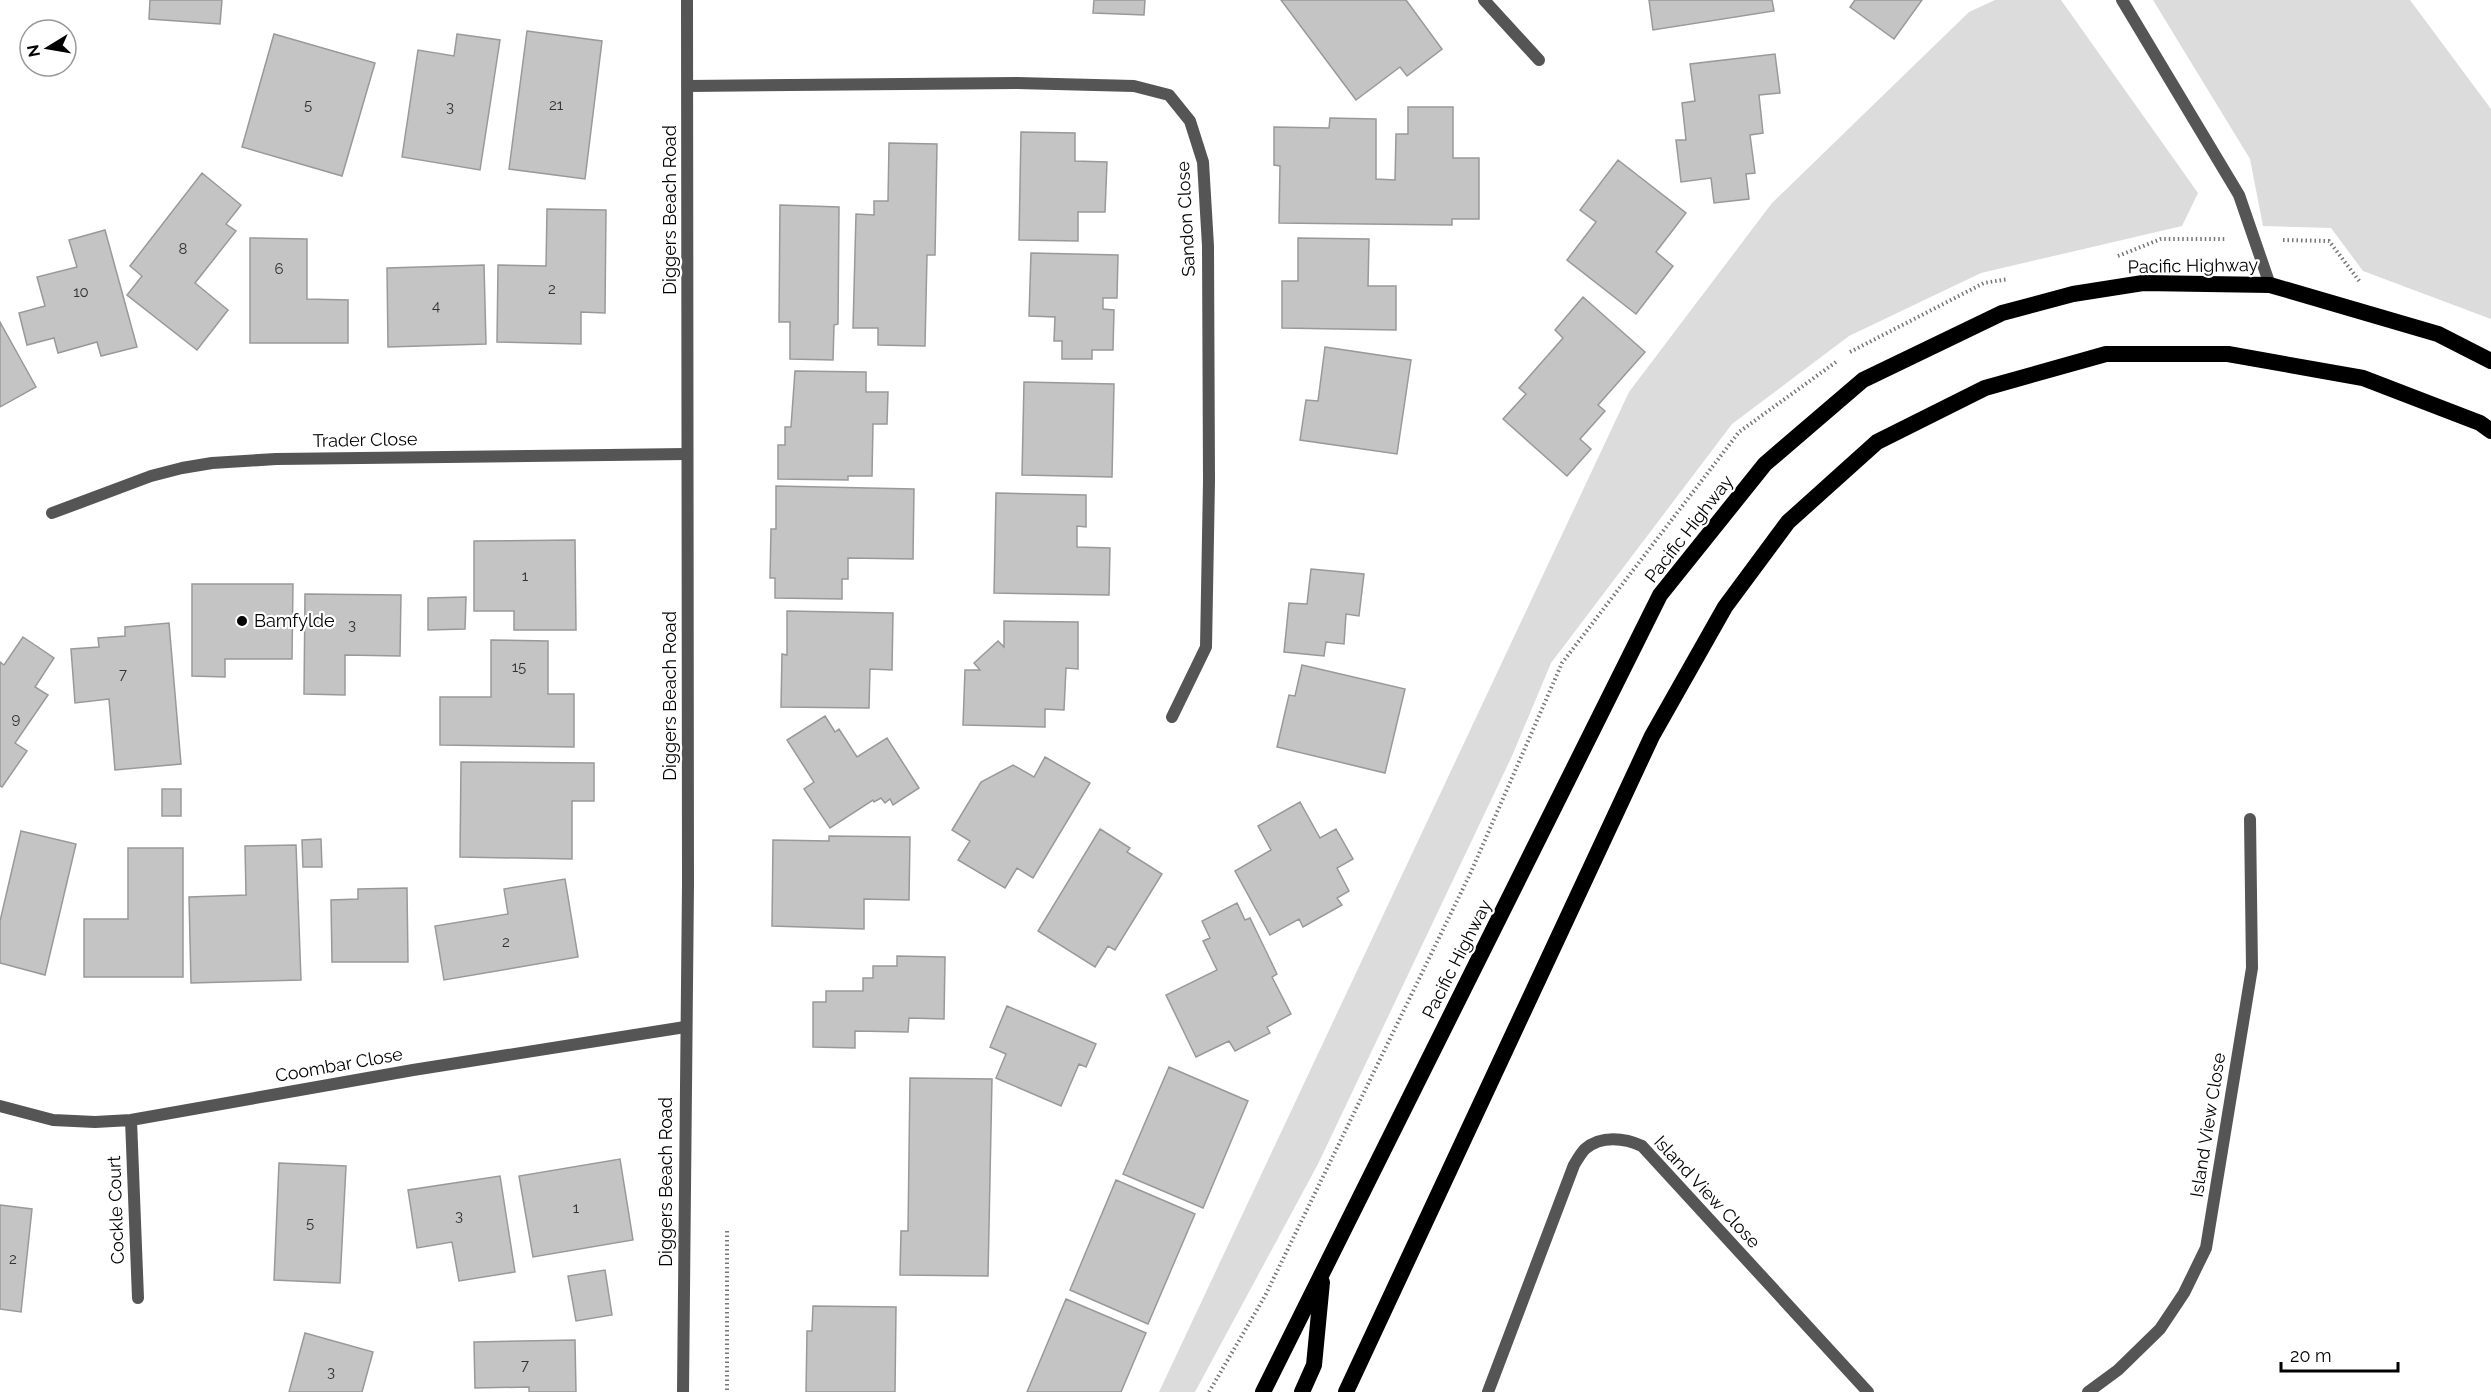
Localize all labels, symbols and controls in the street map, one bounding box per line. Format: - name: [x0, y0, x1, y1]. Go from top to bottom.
- north arrow: [18, 18, 78, 78]
- text: N: [23, 43, 44, 59]
- house number: 5: [304, 96, 312, 114]
- house number: 21: [549, 96, 564, 114]
- house number: 3: [446, 98, 454, 116]
- street label: Diggers Beach Road: [659, 125, 680, 295]
- street label: Sandon Close: [1172, 160, 1199, 277]
- house number: 8: [179, 240, 188, 258]
- street label: Pacific Highway: [2128, 254, 2259, 277]
- house number: 6: [274, 260, 284, 278]
- house number: 2: [548, 280, 556, 298]
- house number: 10: [73, 283, 89, 301]
- house number: 4: [432, 297, 440, 315]
- street label: Trader Close: [312, 428, 418, 451]
- street label: Pacific Highway: [1640, 471, 1737, 587]
- house number: 1: [522, 567, 529, 585]
- place label: Bamfylde: [254, 610, 335, 631]
- street label: Diggers Beach Road: [659, 611, 680, 781]
- marker: Bamfylde: [235, 614, 249, 628]
- house number: 3: [348, 616, 356, 634]
- house number: 15: [512, 658, 526, 676]
- house number: 7: [119, 665, 127, 683]
- house number: 9: [12, 710, 21, 728]
- street label: Pacific Highway: [1418, 896, 1496, 1022]
- house number: 2: [502, 933, 510, 951]
- street label: Coombar Close: [274, 1043, 405, 1086]
- street label: Island View Close: [2186, 1051, 2229, 1199]
- street label: Diggers Beach Road: [655, 1097, 676, 1267]
- street label: Island View Close: [1650, 1131, 1765, 1252]
- street label: Cockle Court: [103, 1155, 128, 1265]
- house number: 1: [573, 1199, 580, 1217]
- house number: 3: [455, 1207, 463, 1225]
- house number: 5: [306, 1214, 314, 1232]
- house number: 2: [9, 1250, 17, 1268]
- scale bar: [2281, 1335, 2398, 1373]
- text: 20 m: [2290, 1345, 2332, 1366]
- house number: 7: [521, 1356, 529, 1374]
- house number: 3: [327, 1363, 335, 1381]

